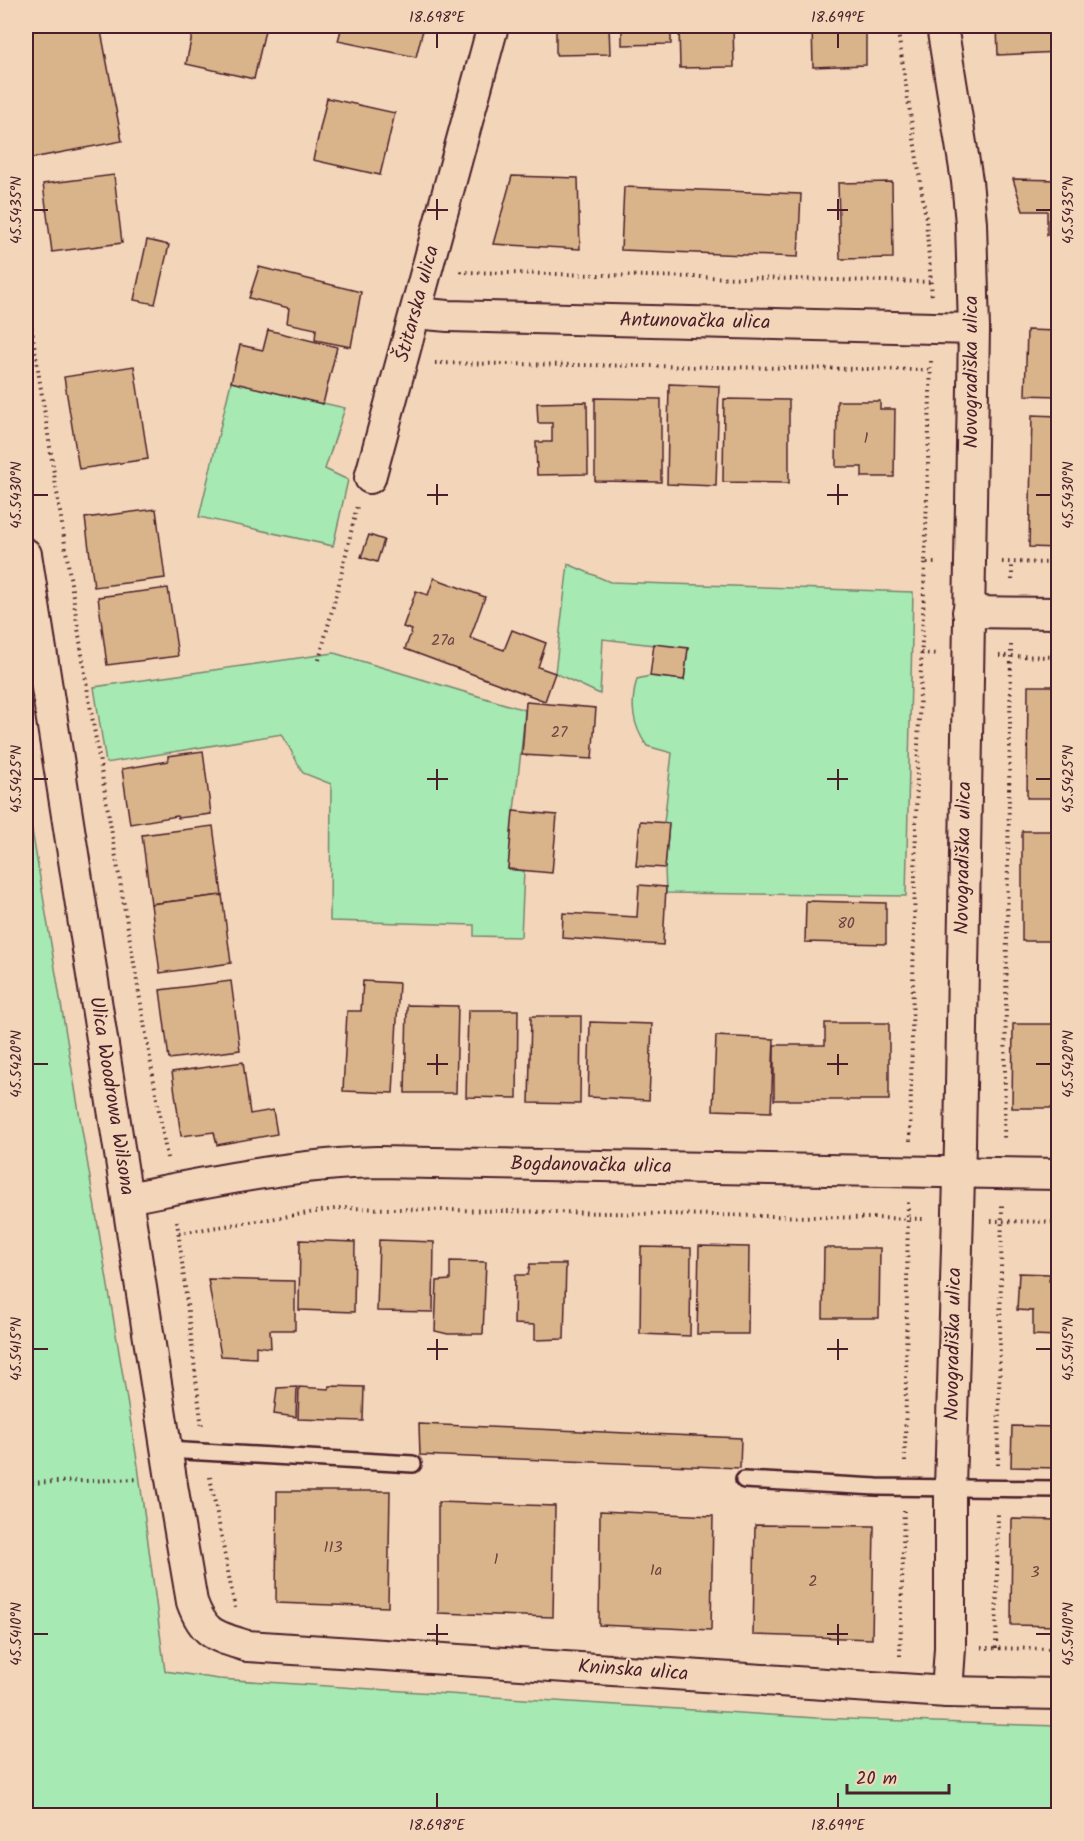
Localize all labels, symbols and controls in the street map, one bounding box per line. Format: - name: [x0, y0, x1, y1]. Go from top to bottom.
- text: 18.698°E: [409, 6, 466, 30]
- text: 18.699°E: [811, 6, 866, 30]
- text: 45.5435°N: [5, 176, 29, 244]
- text: 45.5435°N: [1057, 176, 1081, 244]
- street label: Štitarska ulica: [387, 242, 449, 366]
- street label: Novogradiška ulica: [956, 295, 988, 449]
- street label: Antunovačka ulica: [619, 305, 771, 339]
- house number: 1: [863, 426, 869, 451]
- text: 45.5430°N: [5, 461, 29, 529]
- text: 45.5430°N: [1057, 461, 1081, 529]
- house number: 27a: [431, 628, 455, 653]
- house number: 27: [551, 720, 568, 745]
- text: 45.5425°N: [5, 745, 29, 813]
- text: 45.5425°N: [1057, 745, 1081, 813]
- street label: Novogradiška ulica: [947, 781, 981, 935]
- house number: 80: [837, 911, 855, 936]
- street label: Ulica Woodrowa Wilsona: [79, 994, 143, 1198]
- text: 45.5420°N: [5, 1030, 29, 1098]
- text: 45.5420°N: [1057, 1030, 1081, 1098]
- street label: Bogdanovačka ulica: [510, 1149, 672, 1183]
- street label: Novogradiška ulica: [937, 1267, 971, 1421]
- text: 45.5415°N: [5, 1317, 29, 1381]
- text: 45.5415°N: [1057, 1317, 1081, 1381]
- house number: 113: [323, 1535, 343, 1560]
- house number: 1: [493, 1547, 499, 1572]
- house number: 1a: [650, 1558, 662, 1583]
- house number: 3: [1030, 1560, 1040, 1585]
- house number: 2: [808, 1569, 818, 1594]
- text: 45.5410°N: [5, 1602, 29, 1666]
- text: 45.5410°N: [1057, 1602, 1081, 1666]
- street label: Kninska ulica: [577, 1651, 689, 1691]
- scale bar: [847, 1757, 949, 1795]
- text: 20 m: [856, 1765, 897, 1794]
- text: 18.698°E: [409, 1814, 466, 1838]
- text: 18.699°E: [811, 1814, 866, 1838]

